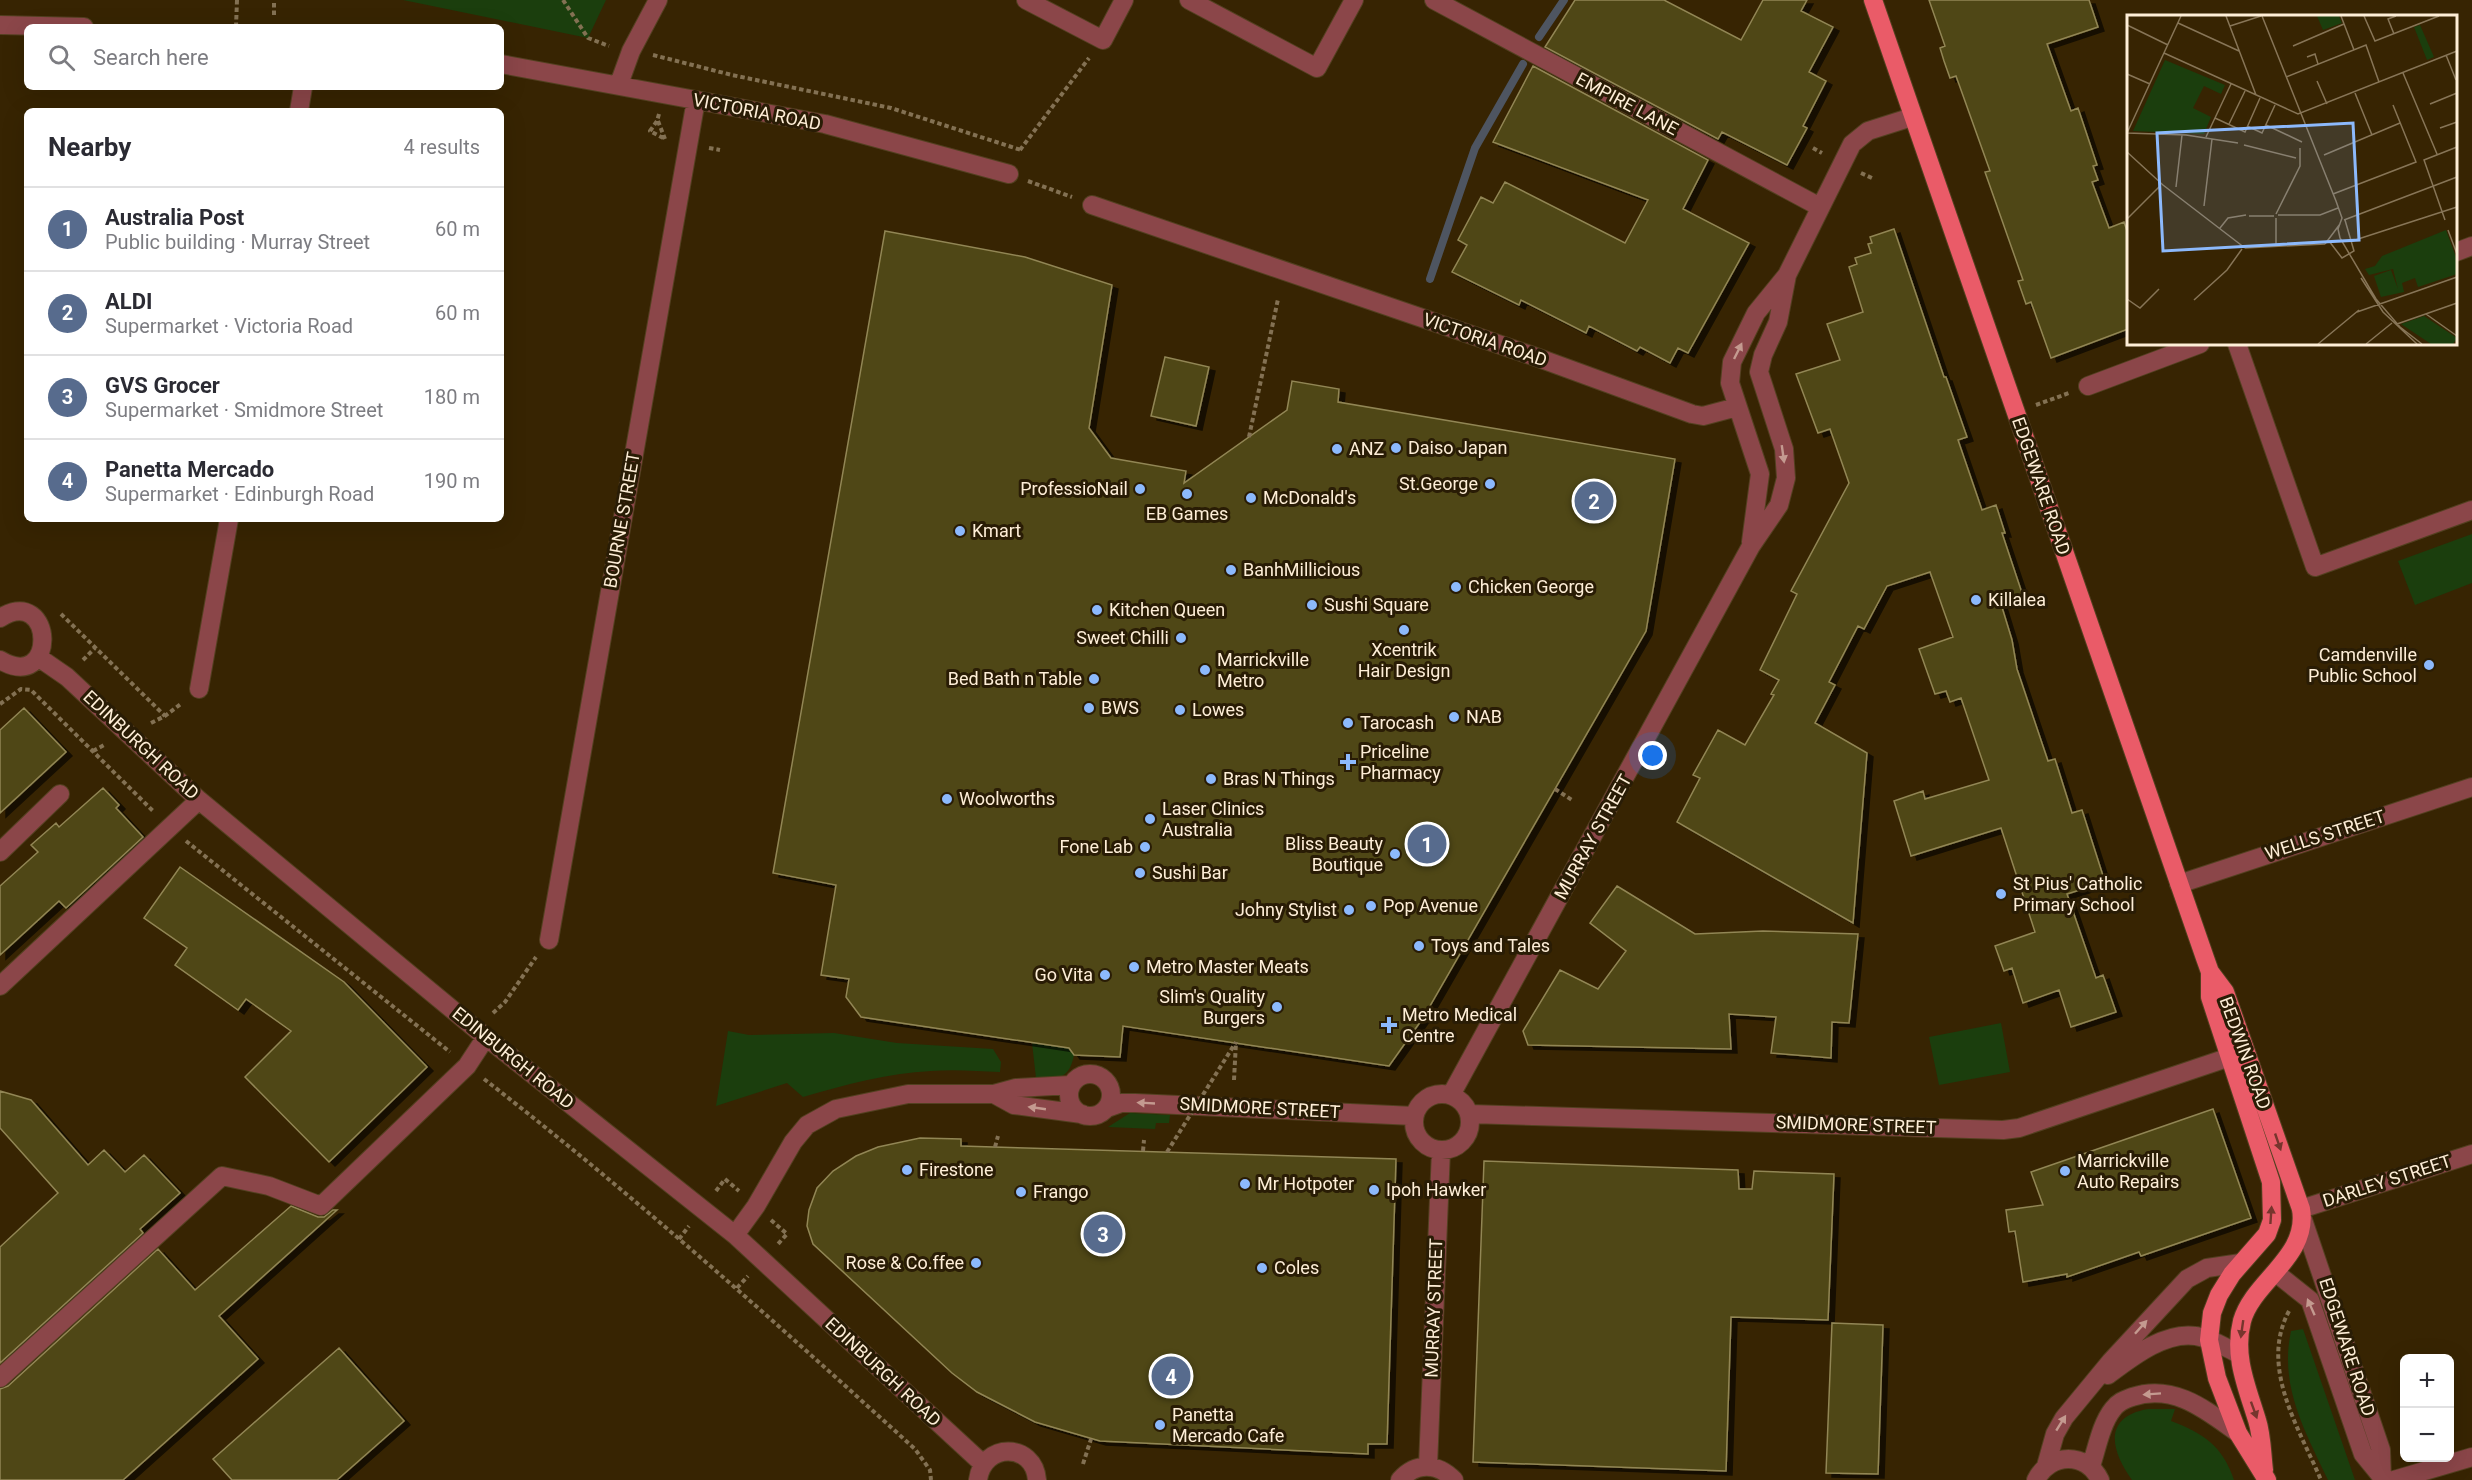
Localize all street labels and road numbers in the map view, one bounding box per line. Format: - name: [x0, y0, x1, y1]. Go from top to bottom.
- street label: EMPIRE LANE: [1573, 68, 1682, 139]
- street label: VICTORIA ROAD: [691, 89, 823, 134]
- street label: VICTORIA ROAD: [1420, 308, 1550, 371]
- street label: EDGEWARE ROAD: [2008, 414, 2075, 558]
- street label: BOURNE STREET: [599, 450, 644, 590]
- street label: EDINBURGH ROAD: [79, 686, 203, 804]
- street label: MURRAY STREET: [1550, 770, 1636, 903]
- street label: WELLS STREET: [2262, 805, 2388, 864]
- street label: BEDWIN ROAD: [2215, 994, 2276, 1112]
- street label: EDINBURGH ROAD: [448, 1002, 578, 1113]
- street label: SMIDMORE STREET: [1179, 1093, 1341, 1122]
- street label: SMIDMORE STREET: [1775, 1111, 1937, 1138]
- street label: DARLEY STREET: [2320, 1150, 2454, 1211]
- street label: MURRAY STREET: [1421, 1238, 1446, 1378]
- street label: EDGEWARE ROAD: [2315, 1275, 2380, 1419]
- street label: EDINBURGH ROAD: [821, 1313, 945, 1431]

